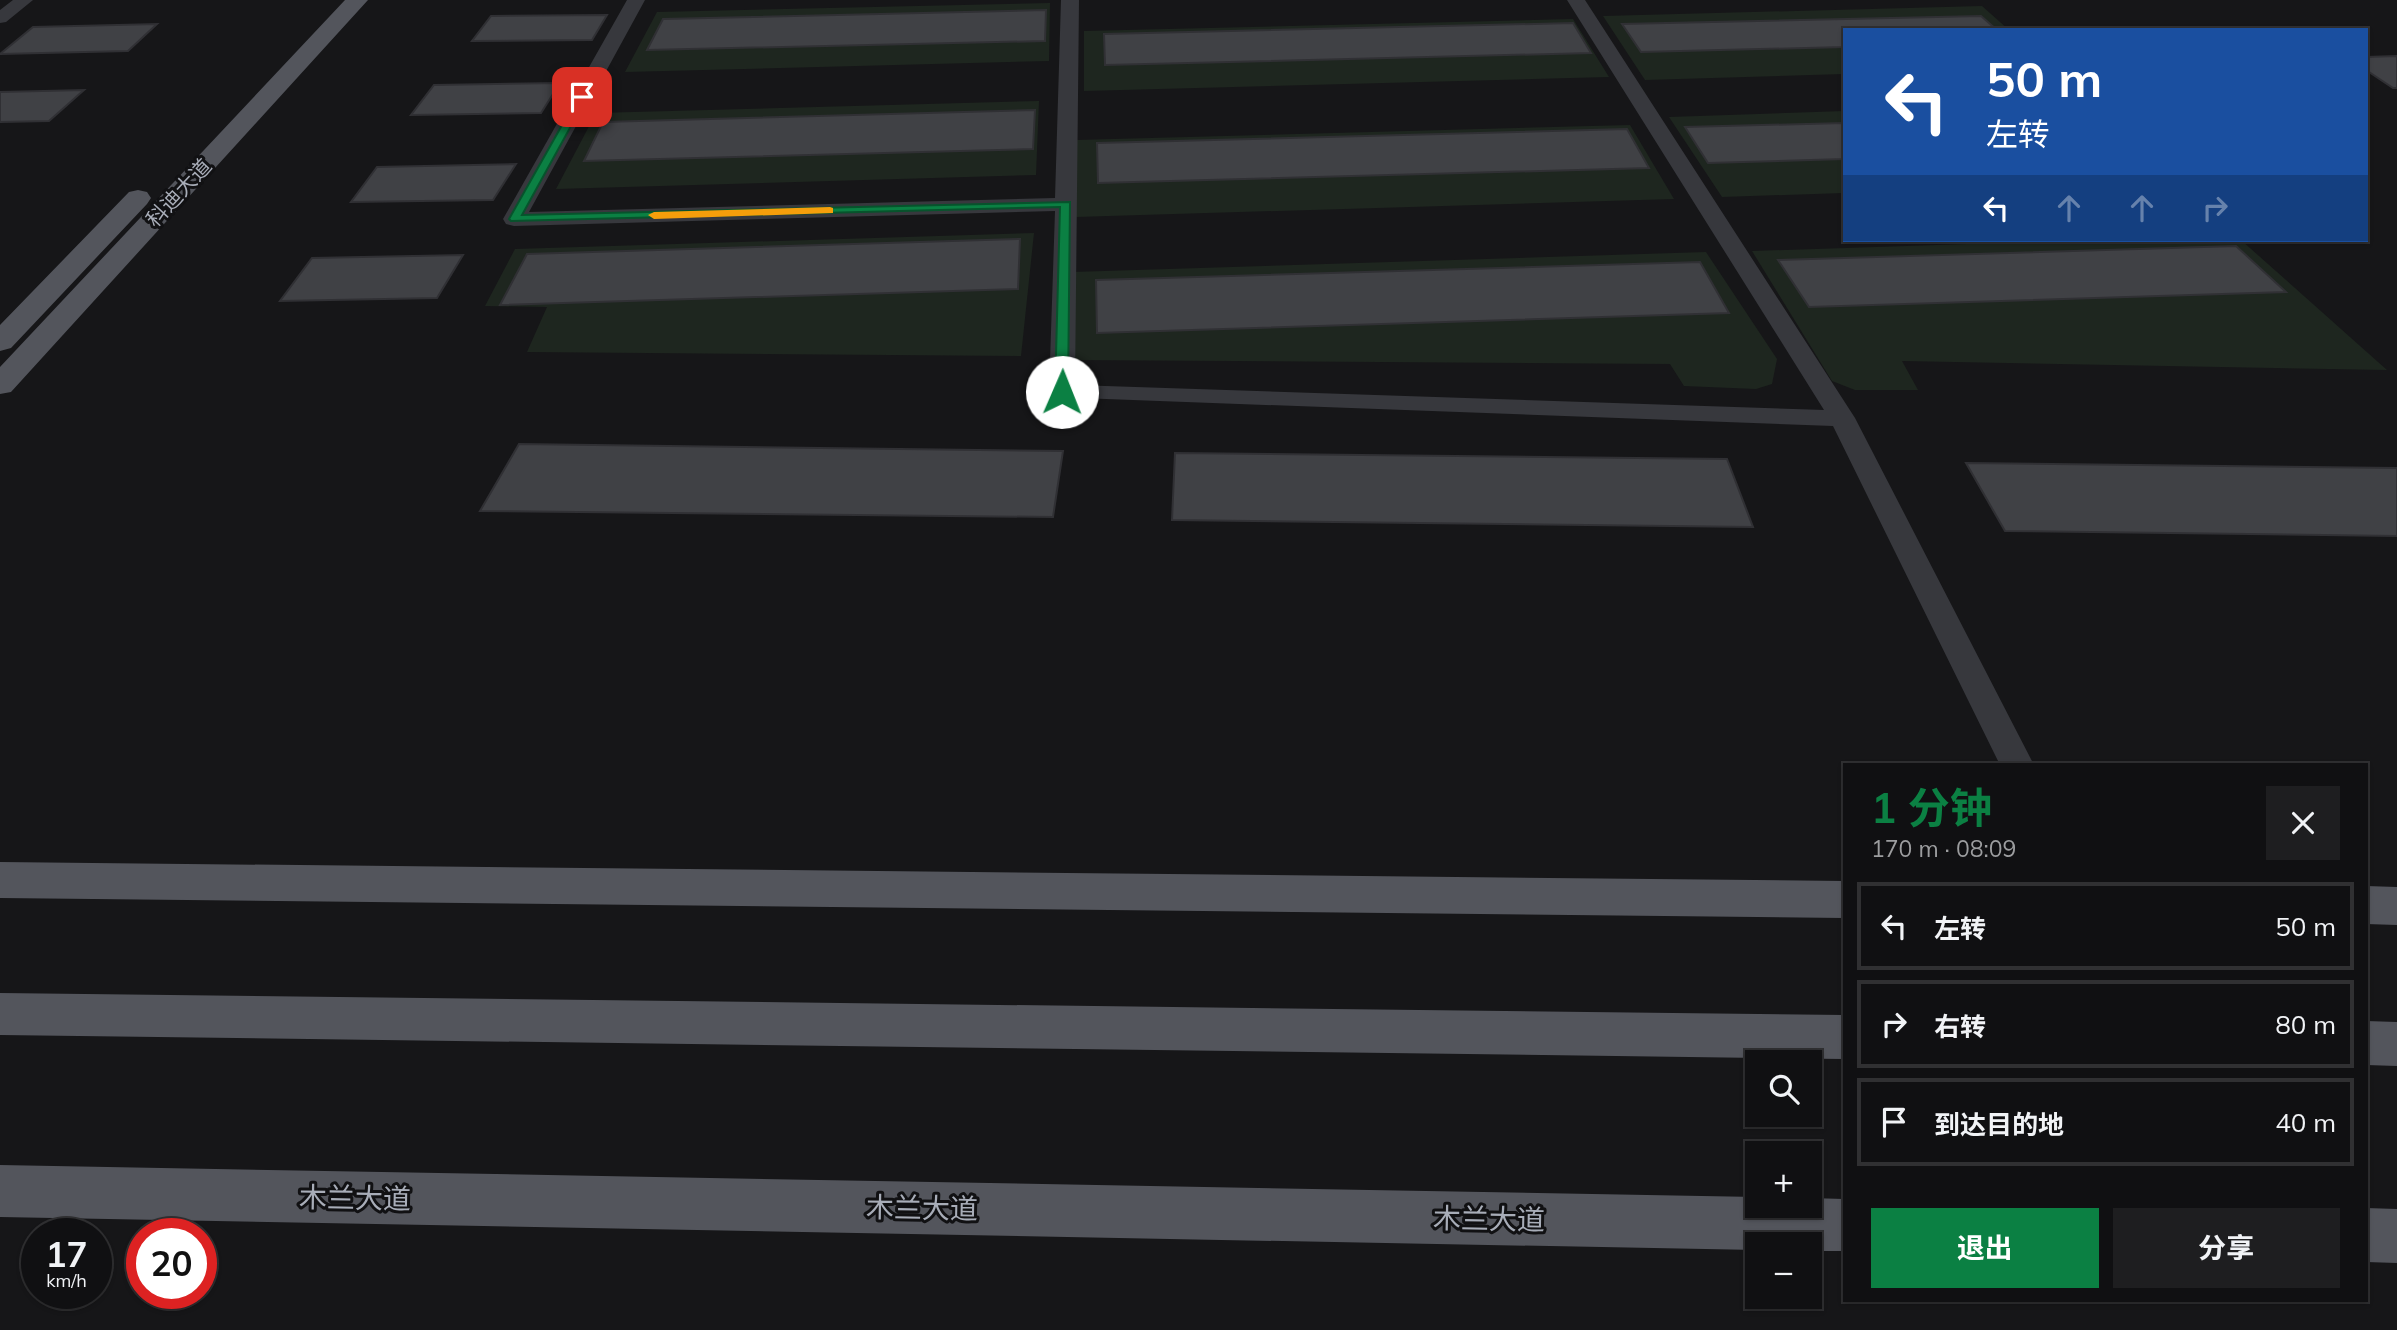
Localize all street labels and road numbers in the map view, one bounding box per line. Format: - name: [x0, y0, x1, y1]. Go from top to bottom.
- street label: 科迪大道: [140, 153, 216, 232]
- street label: 木兰大道: [299, 1179, 411, 1216]
- street label: 木兰大道: [866, 1189, 978, 1226]
- street label: 木兰大道: [1433, 1200, 1545, 1237]

